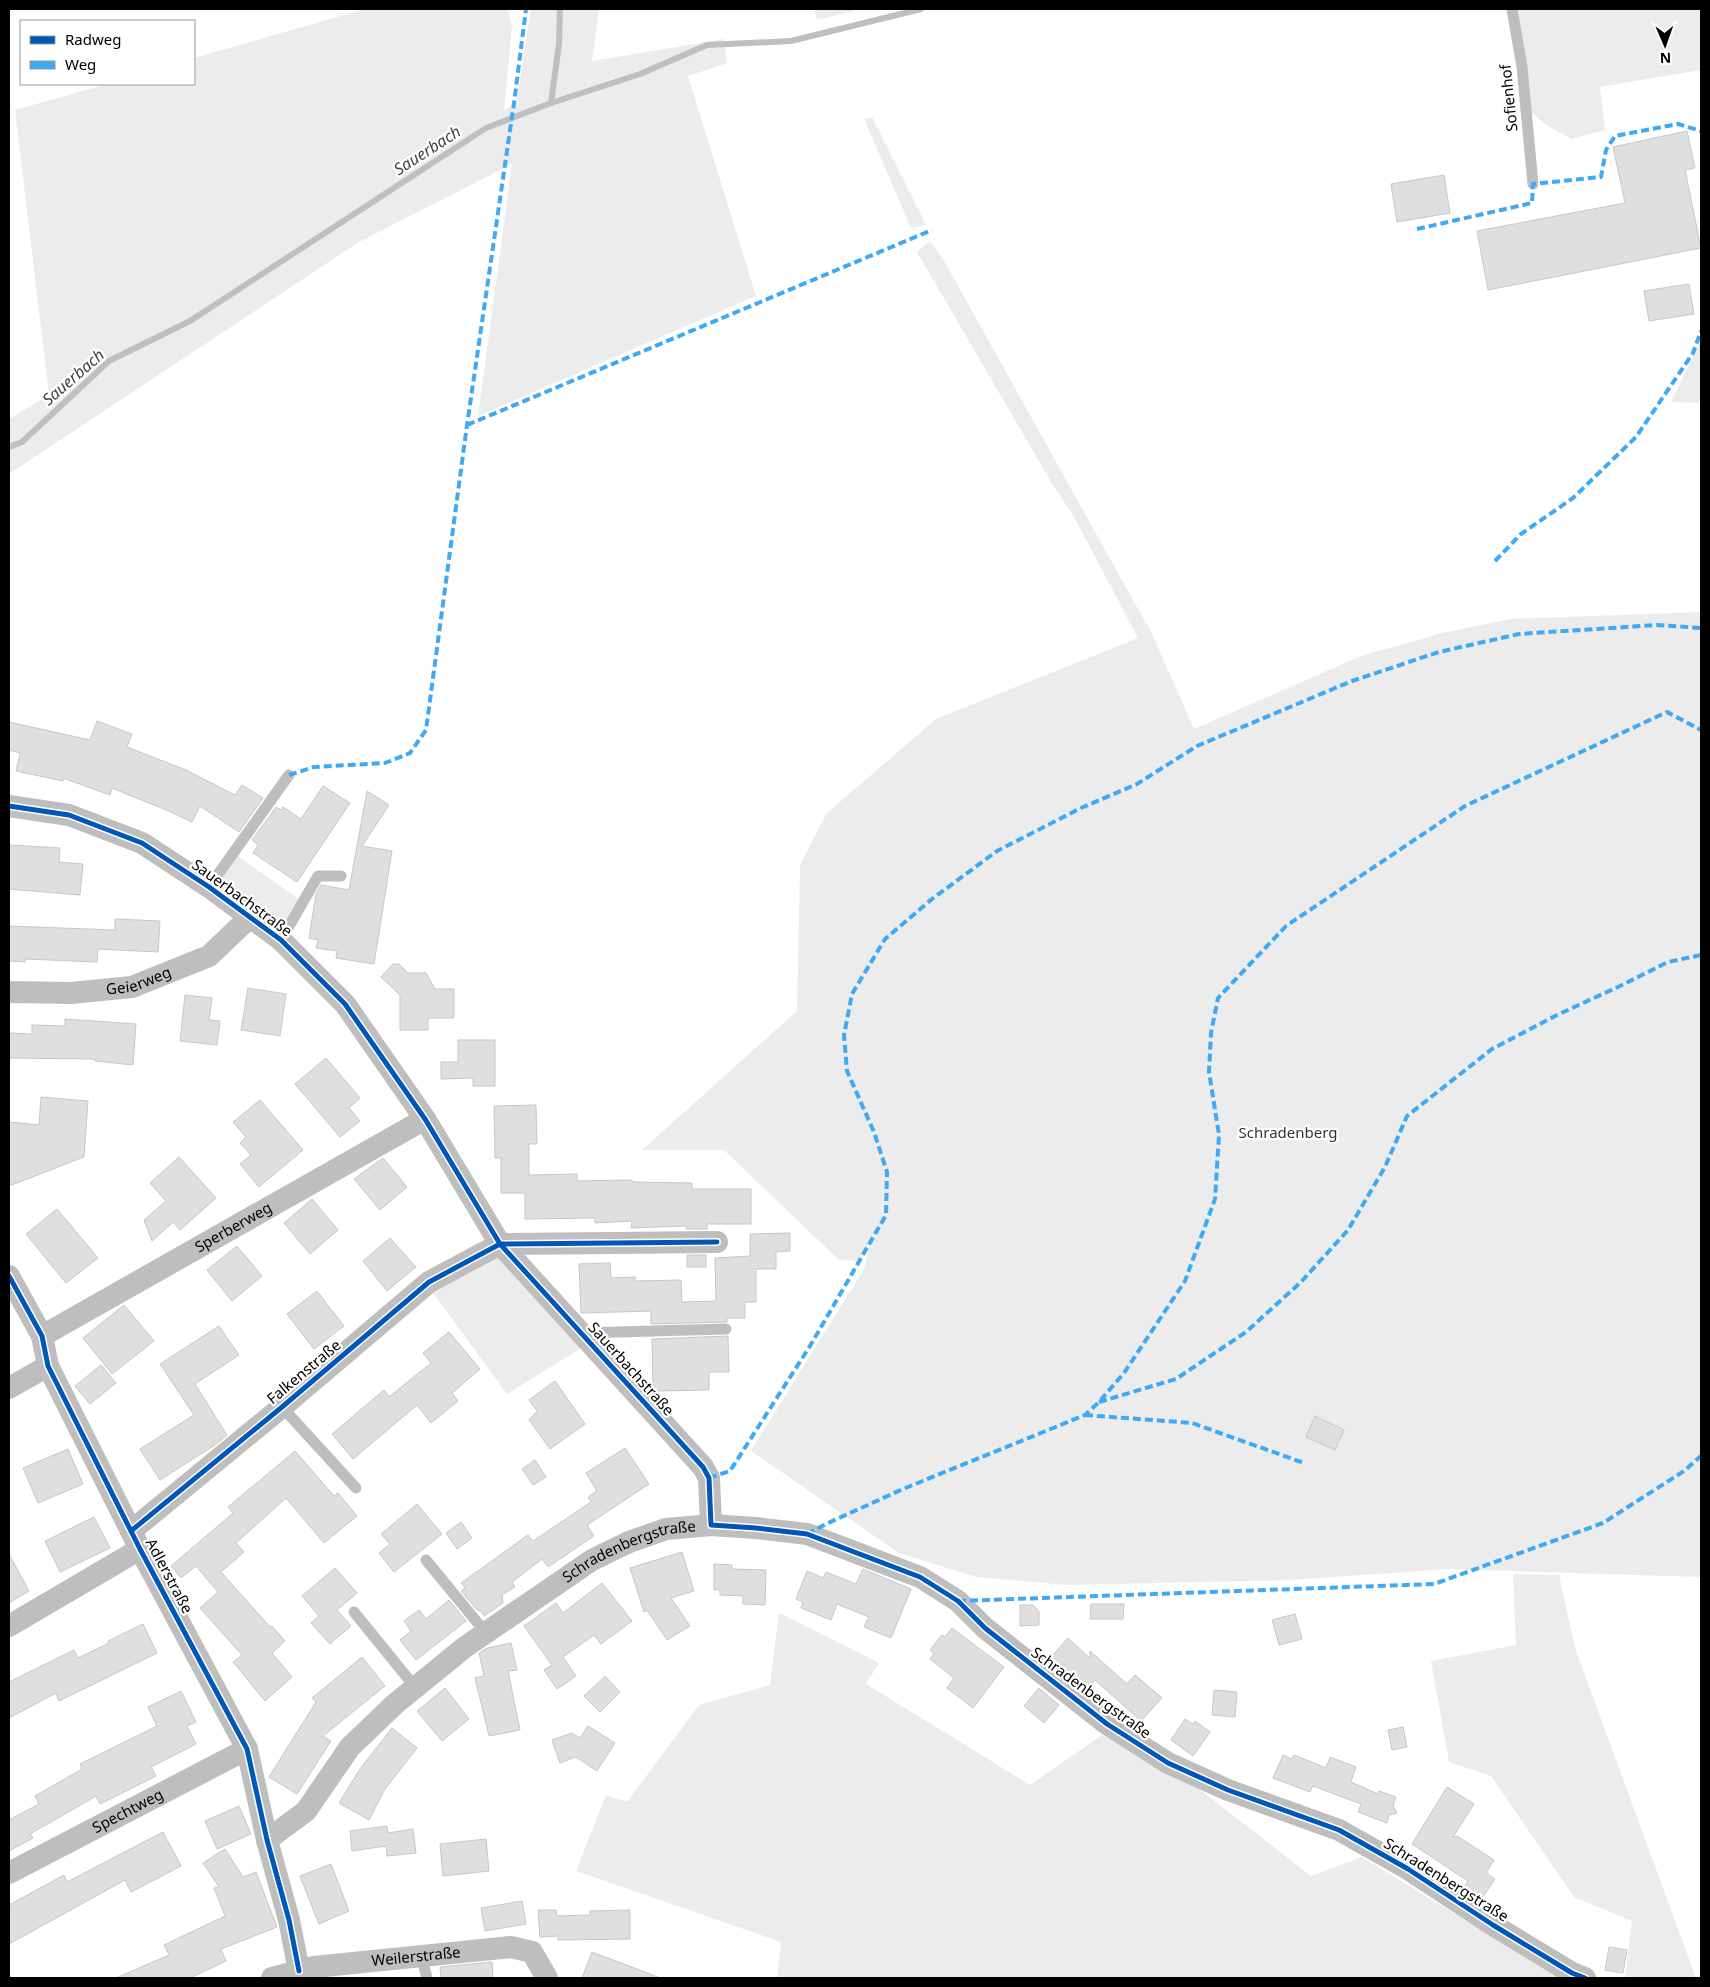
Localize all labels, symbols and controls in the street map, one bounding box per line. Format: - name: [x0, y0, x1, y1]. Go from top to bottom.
- legend: [20, 20, 195, 85]
- north arrow: [1640, 20, 1690, 70]
- text: Radweg: [65, 29, 121, 49]
- text: N: [1659, 49, 1671, 68]
- text: Weg: [65, 54, 96, 74]
- street label: Sofienhof: [1494, 63, 1521, 133]
- water label: Sauerbach: [389, 120, 465, 180]
- water label: Sauerbach: [37, 344, 109, 410]
- street label: Sauerbachstraße: [188, 854, 297, 940]
- street label: Geierweg: [105, 961, 174, 999]
- park label: Schradenberg: [1239, 1122, 1337, 1142]
- street label: Sperberweg: [191, 1197, 275, 1256]
- street label: Sauerbachstraße: [584, 1317, 679, 1419]
- street label: Falkenstraße: [262, 1334, 345, 1408]
- street label: Schradenbergstraße: [558, 1515, 697, 1586]
- street label: Adlerstraße: [142, 1535, 198, 1617]
- street label: Schradenbergstraße: [1028, 1642, 1156, 1743]
- street label: Spechtweg: [88, 1783, 166, 1837]
- street label: Schradenbergstraße: [1380, 1833, 1513, 1926]
- street label: Weilerstraße: [370, 1941, 461, 1970]

